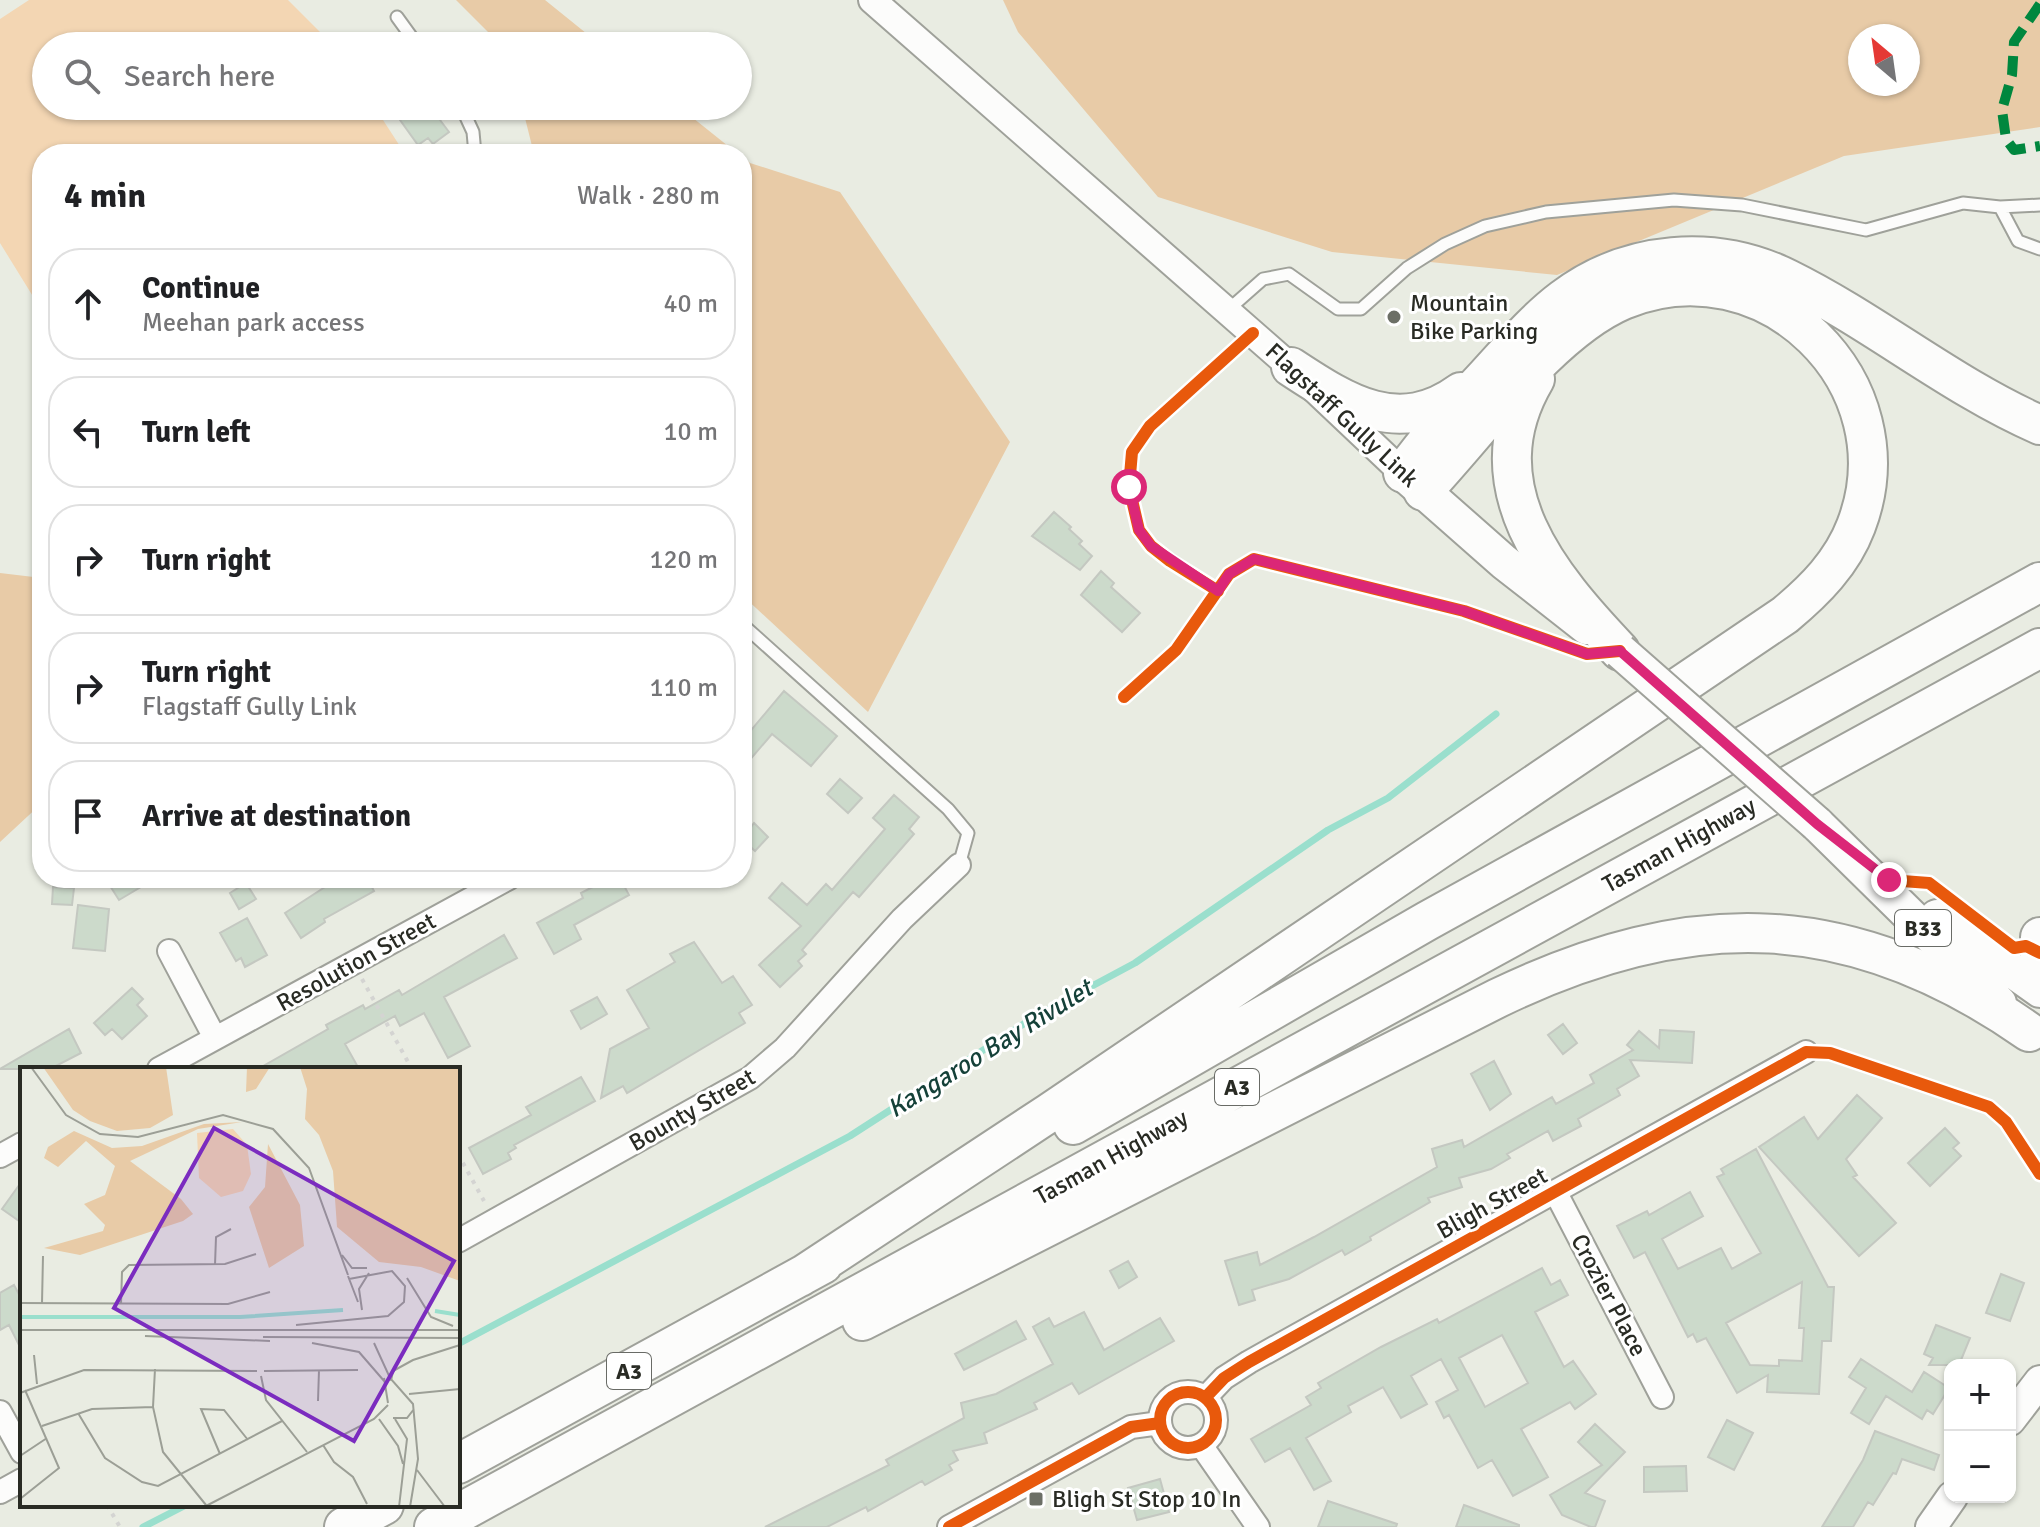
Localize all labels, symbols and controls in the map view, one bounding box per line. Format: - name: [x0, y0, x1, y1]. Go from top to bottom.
- north arrow: [1848, 24, 1920, 96]
- search box: [32, 32, 752, 120]
- icon: search: [60, 54, 104, 98]
- text: Search here: [124, 58, 275, 95]
- text: 4 min: [64, 175, 146, 217]
- text: Walk · 280 m: [577, 180, 720, 212]
- text: Continue: [142, 270, 260, 307]
- icon: ahead: [66, 282, 110, 326]
- text: 40 m: [663, 288, 718, 320]
- place label: Mountain Bike Parking: [1410, 288, 1538, 346]
- text: Meehan park access: [142, 307, 365, 339]
- marker: Mountain Bike Parking: [1385, 308, 1403, 326]
- street label: Flagstaff Gully Link: [1259, 336, 1425, 494]
- icon: left: [66, 410, 110, 454]
- text: Turn left: [142, 414, 251, 451]
- text: 10 m: [663, 416, 718, 448]
- route start: [1111, 469, 1147, 505]
- icon: right: [66, 538, 110, 582]
- text: Turn right: [142, 542, 271, 579]
- text: 120 m: [649, 544, 718, 576]
- text: Turn right: [142, 654, 271, 691]
- icon: right: [66, 666, 110, 710]
- text: 110 m: [649, 672, 718, 704]
- text: Flagstaff Gully Link: [142, 691, 357, 723]
- street label: Tasman Highway: [1597, 791, 1761, 899]
- icon: arrive: [66, 794, 110, 838]
- text: Arrive at destination: [142, 798, 411, 835]
- route end: [1871, 862, 1907, 898]
- street label: Resolution Street: [271, 906, 441, 1018]
- road number: B33: [1895, 910, 1951, 946]
- water label: Kangaroo Bay Rivulet: [881, 971, 1101, 1125]
- street label: Bounty Street: [624, 1062, 760, 1158]
- inset map: [20, 1067, 460, 1507]
- road number: A3: [1215, 1069, 1259, 1105]
- street label: Tasman Highway: [1029, 1103, 1193, 1211]
- street label: Bligh Street: [1432, 1160, 1552, 1246]
- street label: Crozier Place: [1564, 1229, 1654, 1361]
- road number: A3: [607, 1353, 651, 1389]
- map controls: [1944, 1359, 2016, 1503]
- button: +: [1944, 1359, 2016, 1431]
- button: −: [1944, 1431, 2016, 1503]
- place label: Bligh St Stop 10 In: [1052, 1484, 1241, 1514]
- marker: Bligh St Stop 10 In: [1027, 1490, 1045, 1508]

